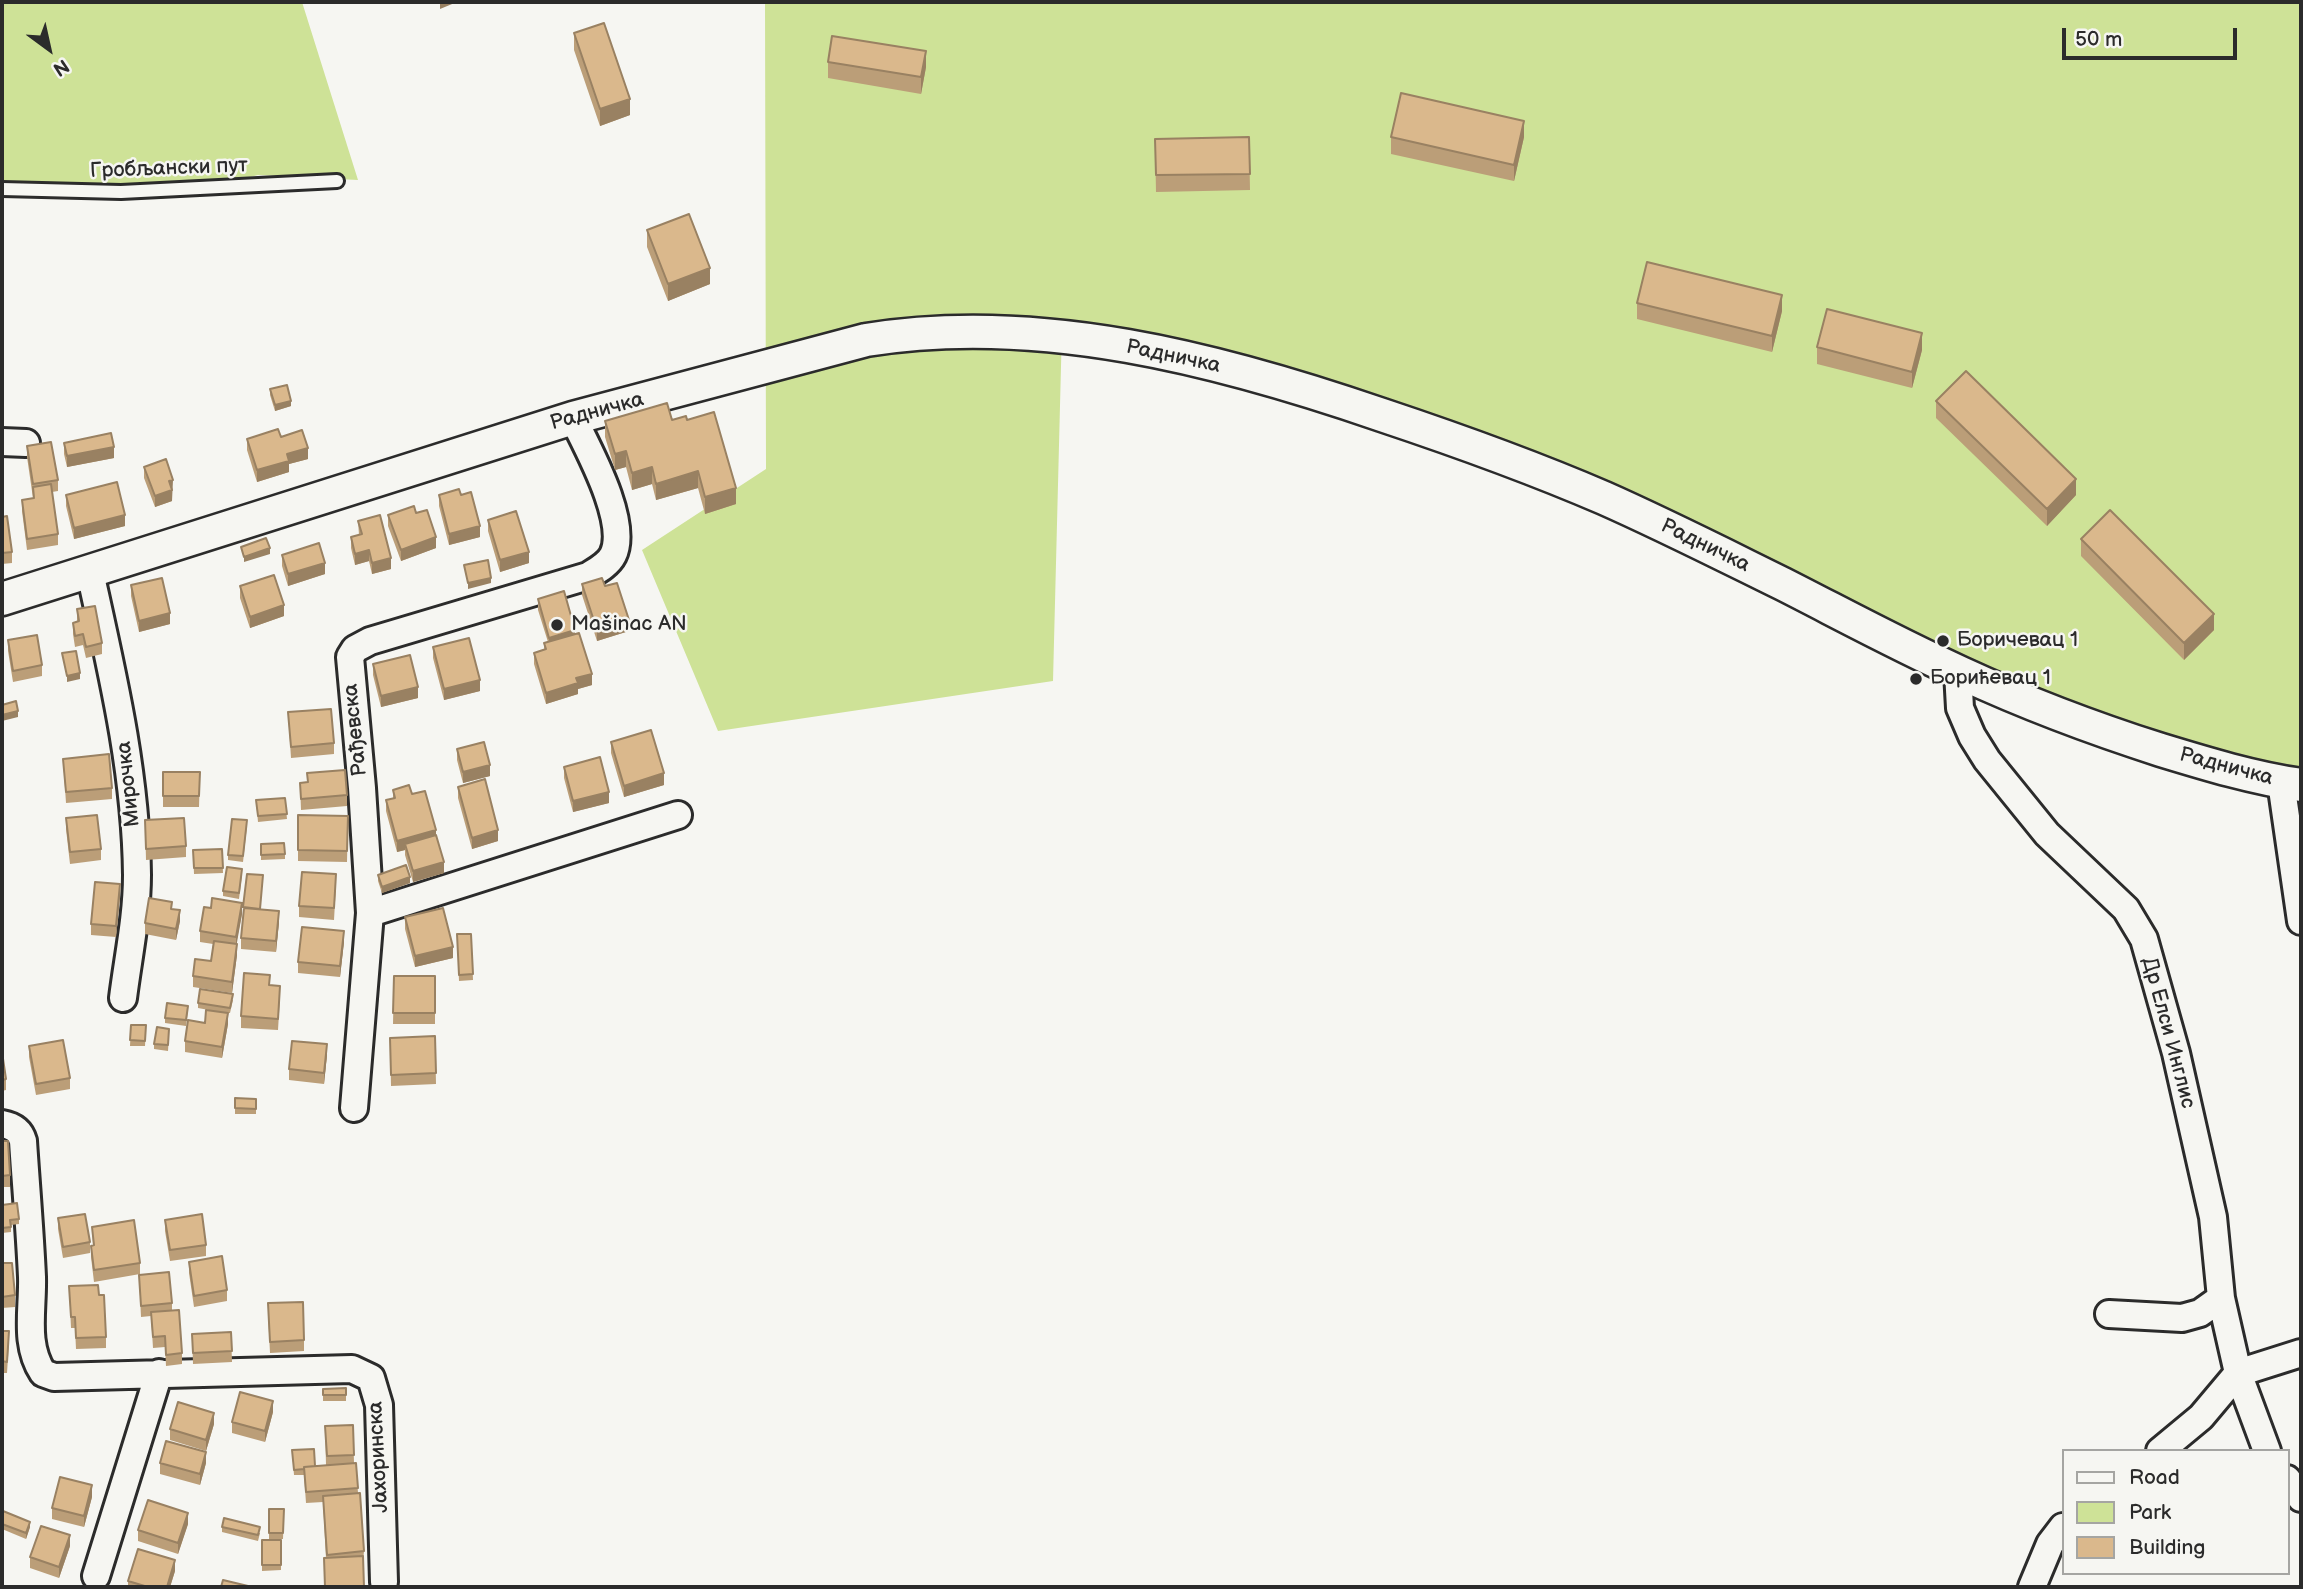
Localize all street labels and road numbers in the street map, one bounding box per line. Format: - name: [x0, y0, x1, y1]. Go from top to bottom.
- street label: Гробљански пут: [90, 154, 248, 184]
- street label: Радничка: [1123, 335, 1223, 379]
- street label: Радничка: [547, 387, 647, 437]
- street label: Радничка: [1656, 514, 1754, 578]
- street label: Рађевска: [339, 682, 373, 778]
- street label: Мирочка: [112, 740, 146, 828]
- street label: Радничка: [2176, 742, 2276, 792]
- street label: Др Елси Инглис: [2136, 955, 2200, 1111]
- street label: Јахоринска: [363, 1401, 395, 1513]

